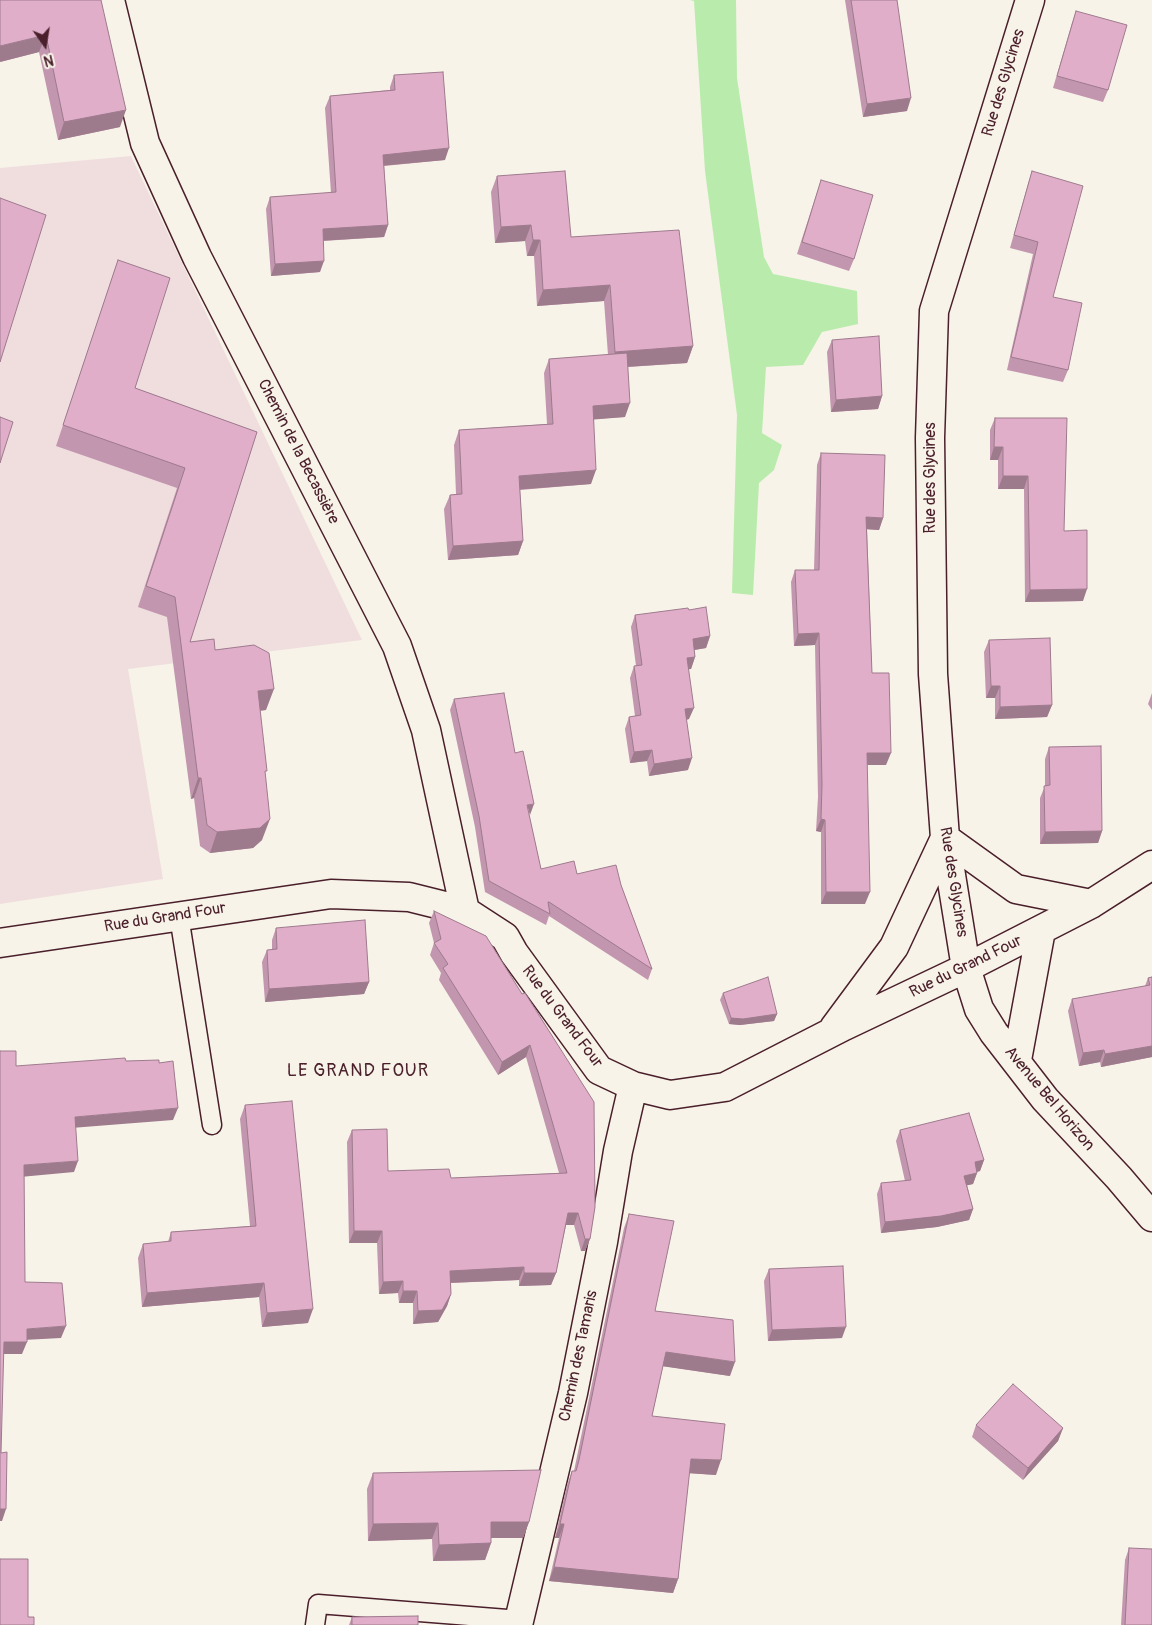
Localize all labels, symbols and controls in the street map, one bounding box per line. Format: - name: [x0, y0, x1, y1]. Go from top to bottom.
- north arrow: [20, 20, 70, 70]
- street label: Rue des Glycines: [979, 27, 1029, 139]
- text: N: [42, 51, 55, 69]
- street label: Chemin de la Becassière: [253, 376, 343, 528]
- street label: Rue des Glycines: [921, 422, 941, 534]
- street label: Rue des Glycines: [935, 826, 971, 938]
- street label: Rue du Grand Four: [103, 899, 227, 937]
- street label: Rue du Grand Four: [907, 931, 1025, 1003]
- street label: Rue du Grand Four: [517, 962, 607, 1072]
- street label: Avenue Bel Horizon: [1000, 1043, 1098, 1155]
- district label: LE GRAND FOUR: [285, 1060, 431, 1082]
- street label: Chemin des Tamaris: [556, 1289, 602, 1423]

